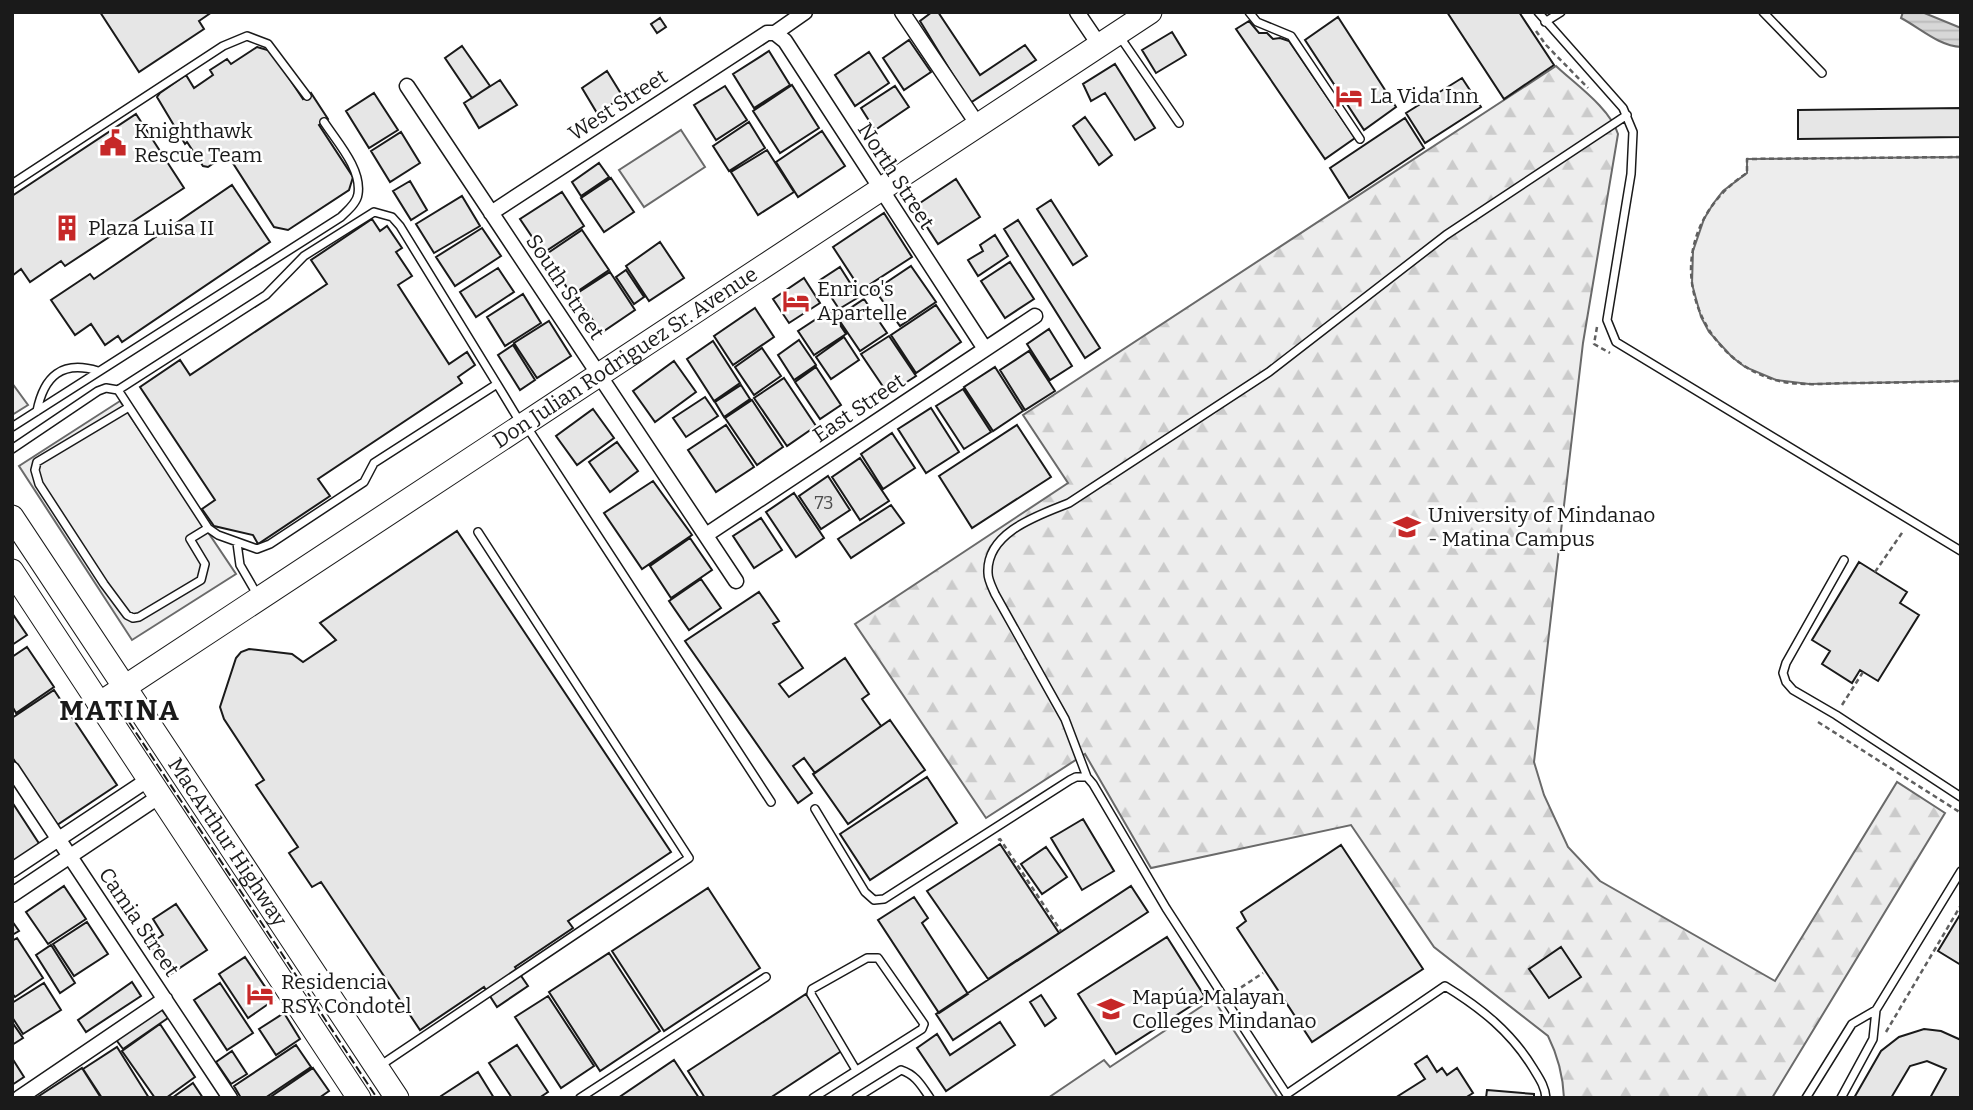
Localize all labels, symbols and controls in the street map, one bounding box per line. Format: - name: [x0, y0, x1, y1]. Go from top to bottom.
- street label: West Street: [564, 63, 673, 147]
- hotel icon: La Vida Inn: [1334, 81, 1364, 111]
- place label: La Vida Inn: [1370, 83, 1479, 109]
- place label: Knighthawk Rescue Team: [134, 118, 262, 168]
- street label: North Street: [852, 118, 940, 234]
- public building icon: Knighthawk Rescue Team: [98, 128, 128, 158]
- building icon: Plaza Luisa II: [52, 213, 82, 243]
- place label: Plaza Luisa II: [88, 215, 214, 241]
- street label: South Street: [520, 229, 610, 345]
- street label: Don Julian Rodriguez Sr. Avenue: [488, 261, 762, 454]
- place label: Enrico's Apartelle: [817, 276, 907, 326]
- hotel icon: Enrico's Apartelle: [781, 286, 811, 316]
- street label: East Street: [808, 368, 910, 448]
- house number: 73: [815, 492, 833, 514]
- place label: University of Mindanao - Matina Campus: [1428, 502, 1655, 552]
- school or university icon: University of Mindanao - Matina Campus: [1392, 512, 1422, 542]
- district label: MATINA: [59, 694, 181, 727]
- street label: MacArthur Highway: [162, 753, 293, 932]
- street label: Camia Street: [93, 863, 185, 982]
- place label: Residencia RSY Condotel: [281, 969, 411, 1019]
- hotel icon: Residencia RSY Condotel: [245, 979, 275, 1009]
- place label: Mapúa Malayan Colleges Mindanao: [1132, 984, 1317, 1034]
- school or university icon: Mapúa Malayan Colleges Mindanao: [1096, 994, 1126, 1024]

